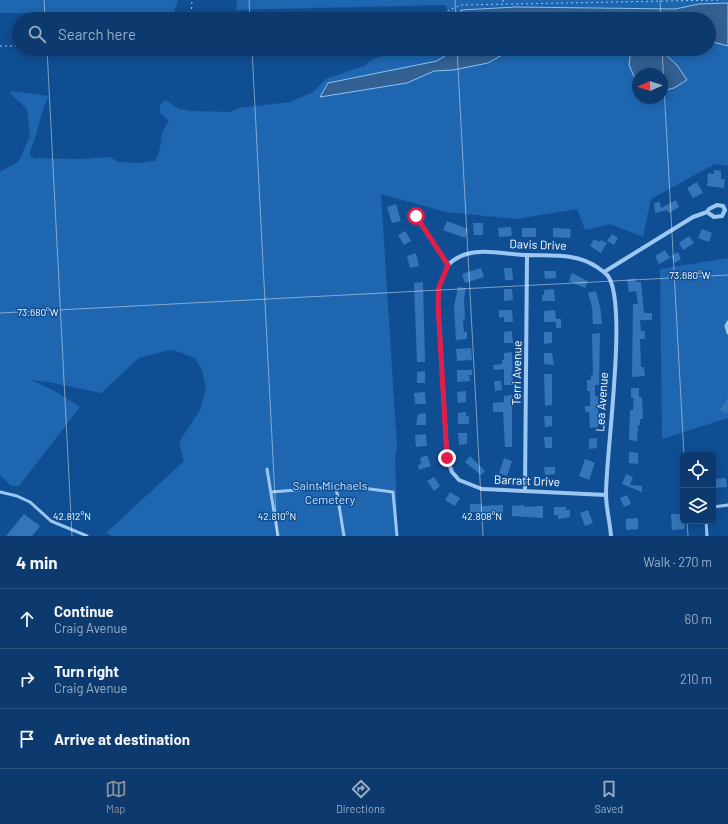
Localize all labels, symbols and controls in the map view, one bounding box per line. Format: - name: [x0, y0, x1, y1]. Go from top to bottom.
- search box: [12, 12, 716, 56]
- icon: search: [26, 23, 48, 45]
- text: Search here: [58, 25, 136, 43]
- north arrow: [632, 68, 668, 104]
- route start: [407, 207, 425, 225]
- street label: Davis Drive: [509, 236, 567, 252]
- text: 73.680°W: [669, 269, 711, 281]
- text: 73.680°W: [17, 306, 59, 318]
- street label: Terri Avenue: [508, 341, 524, 405]
- street label: Lea Avenue: [592, 372, 610, 432]
- route end: [438, 449, 456, 467]
- map controls: [680, 452, 716, 524]
- button: locate: [680, 452, 716, 488]
- street label: Barratt Drive: [494, 472, 560, 488]
- park label: Saint Michaels Cemetery: [293, 478, 368, 506]
- button: layers: [680, 488, 716, 524]
- text: 42.812°N: [53, 510, 91, 522]
- text: 42.810°N: [258, 510, 296, 522]
- text: 42.808°N: [462, 510, 502, 522]
- text: 4 min: [16, 552, 58, 572]
- text: Walk · 270 m: [643, 554, 712, 570]
- text: Continue: [54, 602, 114, 620]
- icon: ahead: [16, 608, 38, 630]
- text: 60 m: [685, 611, 712, 627]
- text: Craig Avenue: [54, 620, 127, 636]
- text: Turn right: [54, 662, 119, 680]
- icon: right: [16, 668, 38, 690]
- text: 210 m: [680, 671, 712, 687]
- text: Craig Avenue: [54, 680, 127, 696]
- icon: arrive: [16, 728, 38, 750]
- text: Arrive at destination: [54, 730, 190, 748]
- tab: Map: [105, 778, 127, 815]
- tab: Directions: [336, 778, 385, 815]
- tab: Saved: [594, 778, 623, 815]

